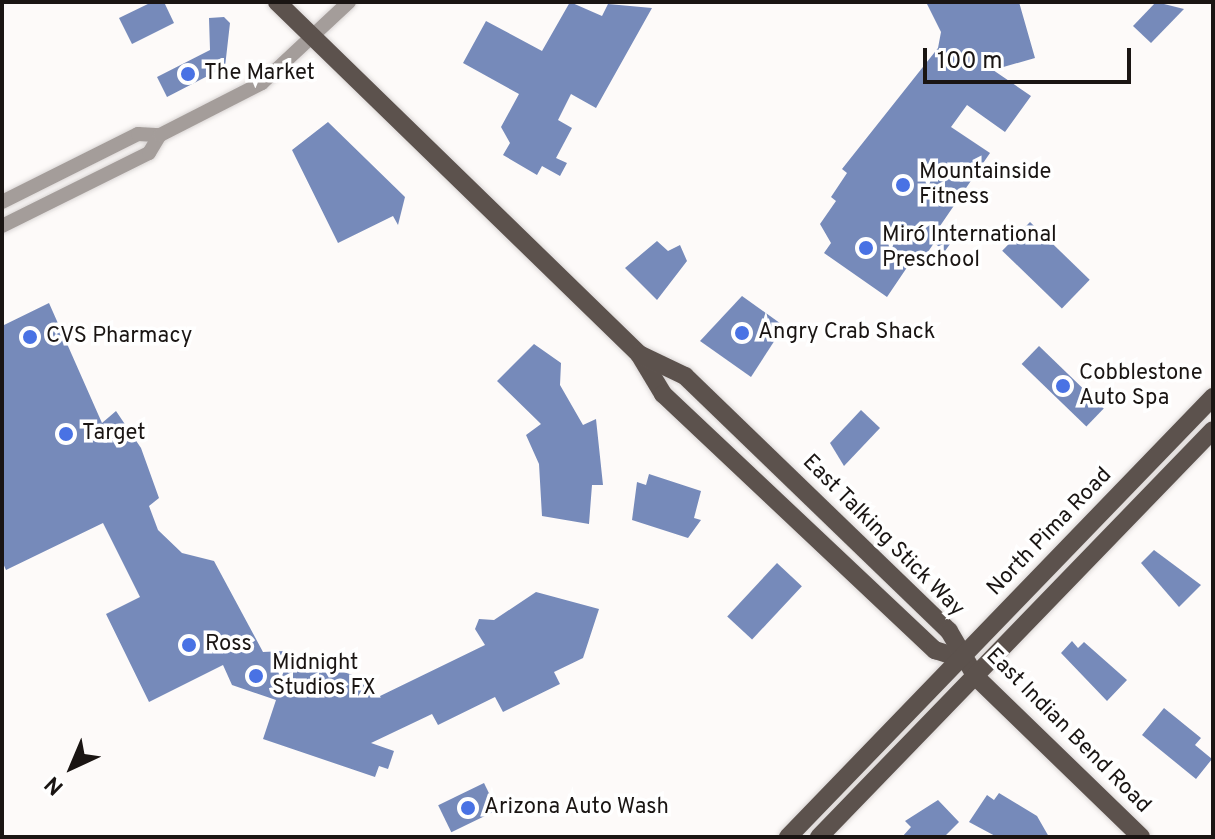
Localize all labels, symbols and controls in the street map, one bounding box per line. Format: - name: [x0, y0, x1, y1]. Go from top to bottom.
- scale bar: [927, 32, 1135, 82]
- text: 100 m: [937, 47, 1003, 77]
- place label: The Market: [204, 61, 315, 87]
- marker: The Market: [179, 65, 197, 83]
- place label: Mountainside Fitness: [919, 159, 1051, 210]
- marker: Mountainside Fitness: [894, 176, 912, 194]
- place label: Miró International Preschool: [882, 222, 1057, 274]
- marker: Miró International Preschool: [857, 239, 875, 257]
- place label: Angry Crab Shack: [758, 320, 935, 346]
- place label: CVS Pharmacy: [46, 324, 192, 350]
- marker: Angry Crab Shack: [733, 324, 751, 342]
- marker: CVS Pharmacy: [21, 328, 39, 346]
- place label: Cobblestone Auto Spa: [1079, 360, 1203, 412]
- marker: Cobblestone Auto Spa: [1054, 377, 1072, 395]
- place label: Target: [82, 421, 145, 447]
- marker: Target: [57, 425, 75, 443]
- street label: East Talking Stick Way: [796, 449, 970, 623]
- street label: North Pima Road: [982, 462, 1118, 602]
- place label: Ross: [205, 632, 252, 658]
- marker: Ross: [180, 636, 198, 654]
- street label: East Indian Bend Road: [980, 643, 1156, 819]
- place label: Midnight Studios FX: [272, 650, 376, 702]
- marker: Midnight Studios FX: [247, 667, 265, 685]
- north arrow: [32, 727, 112, 807]
- text: N: [40, 769, 70, 800]
- place label: Arizona Auto Wash: [484, 795, 670, 821]
- marker: Arizona Auto Wash: [459, 799, 477, 817]

